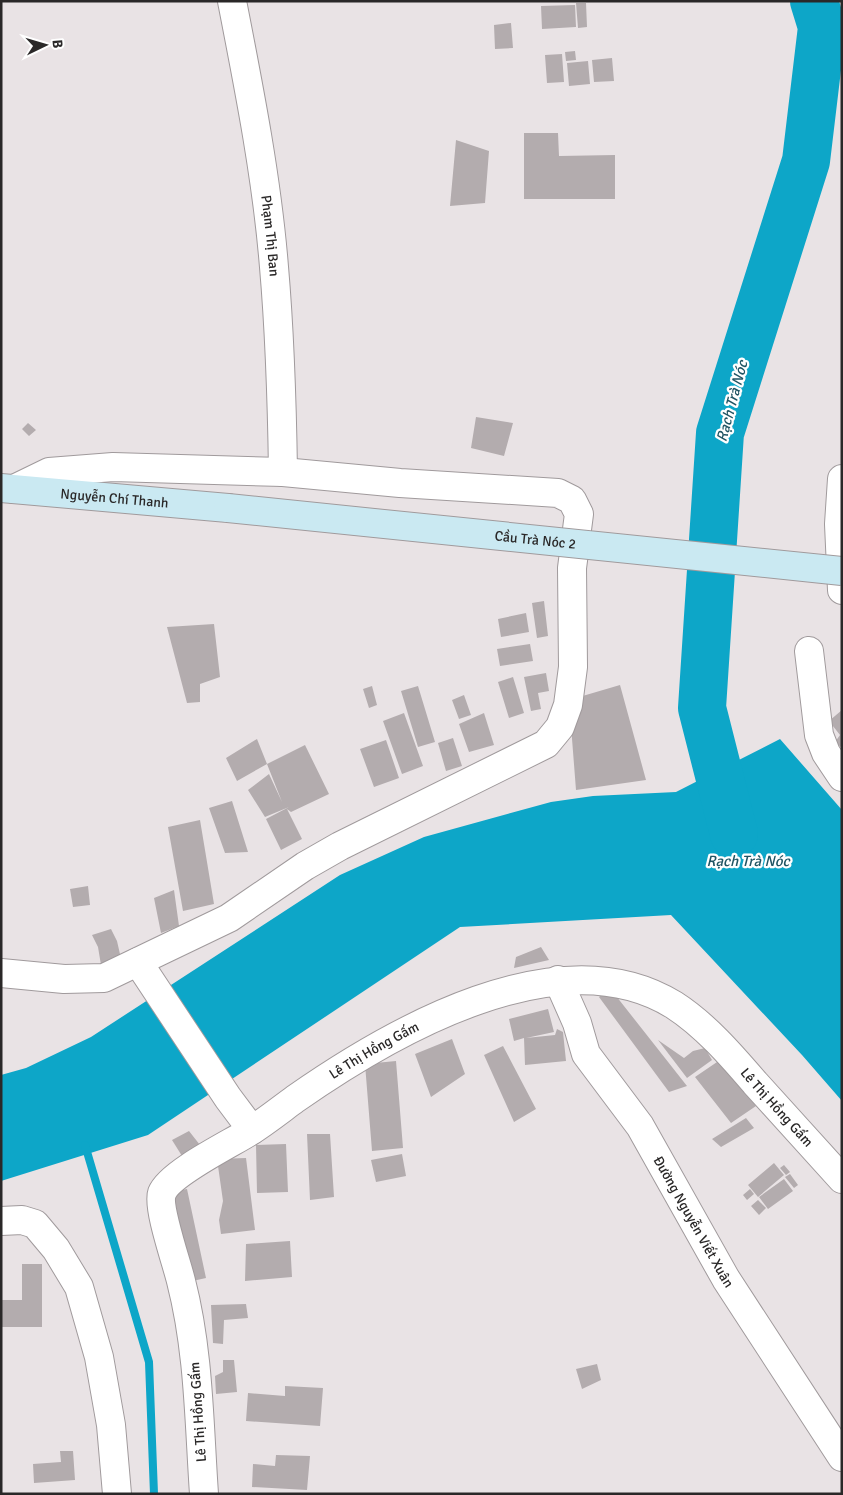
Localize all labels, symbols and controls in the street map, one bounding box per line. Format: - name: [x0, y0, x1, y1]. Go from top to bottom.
- north arrow: [20, 20, 70, 70]
- text: B: [49, 39, 66, 49]
- street label: Phạm Thị Ban: [258, 194, 283, 277]
- water label: Rạch Trà Nóc: [713, 358, 752, 443]
- street label: Nguyễn Chí Thanh: [60, 485, 169, 511]
- street label: Cầu Trà Nóc 2: [494, 527, 577, 552]
- water label: Rạch Trà Nóc: [706, 852, 790, 870]
- street label: Lê Thị Hồng Gấm: [326, 1018, 421, 1082]
- street label: Lê Thị Hồng Gấm: [737, 1064, 817, 1150]
- street label: Đường Nguyễn Viết Xuân: [650, 1153, 738, 1291]
- street label: Lê Thị Hồng Gấm: [186, 1361, 210, 1463]

